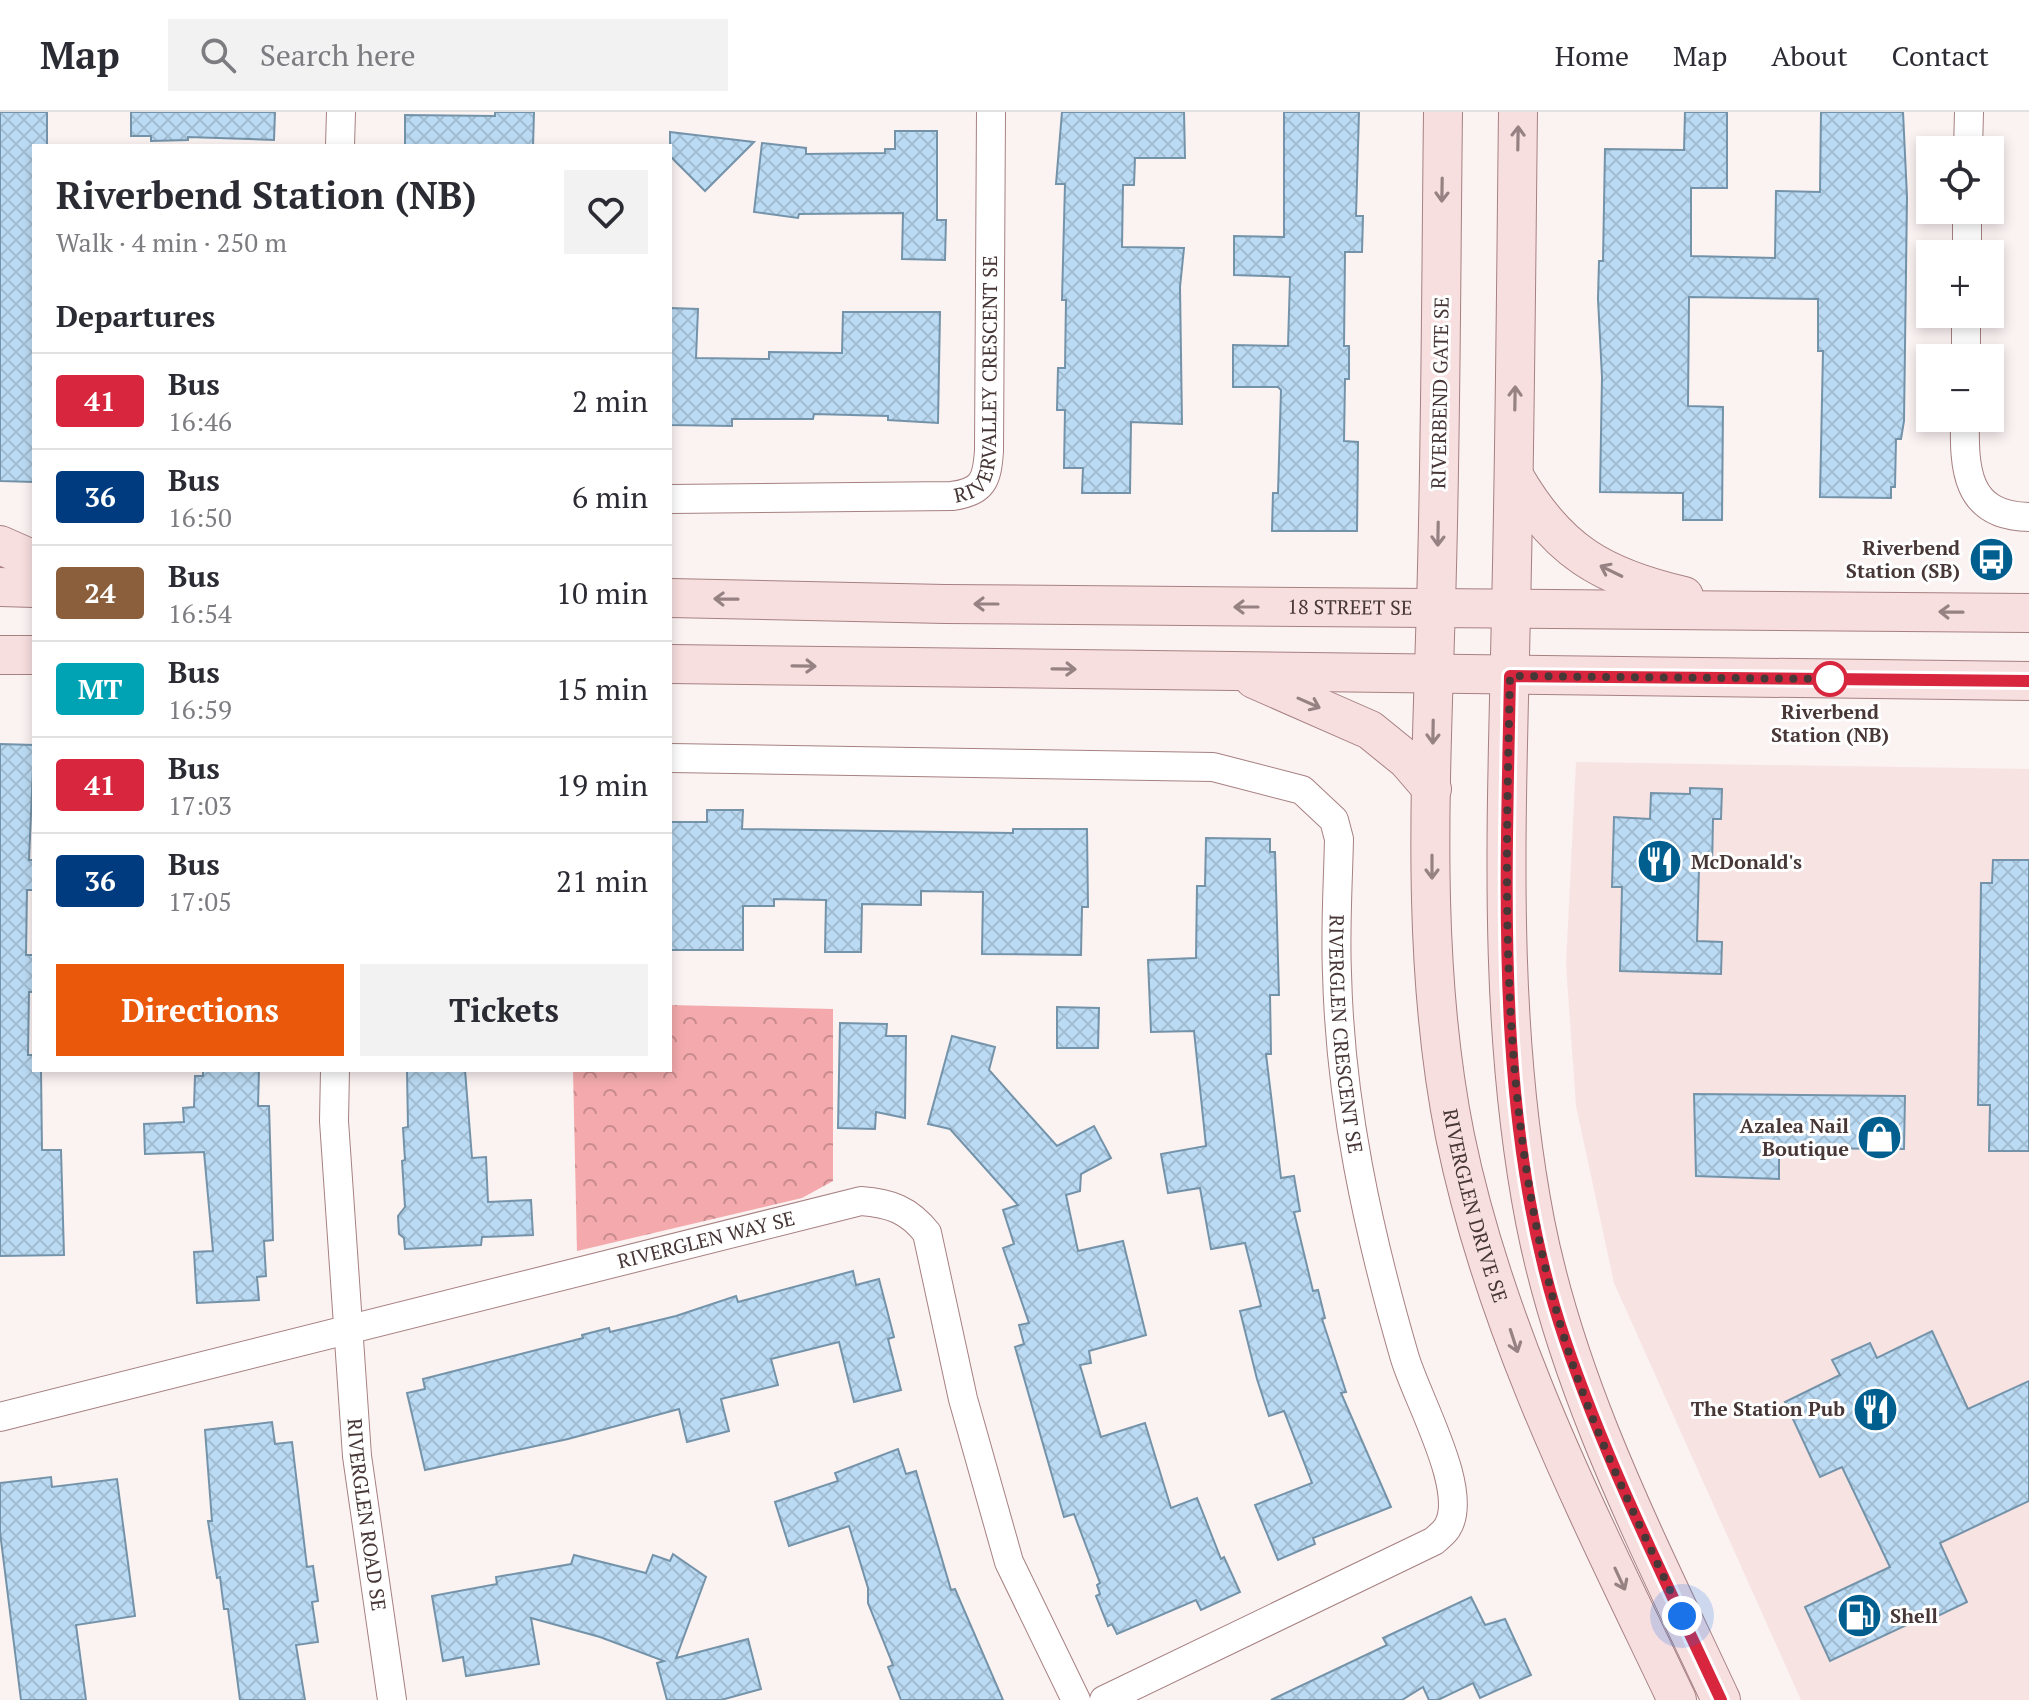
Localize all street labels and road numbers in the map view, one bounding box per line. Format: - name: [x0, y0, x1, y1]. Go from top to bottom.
- street label: RIVERVALLEY CRESCENT SE: [951, 255, 1003, 509]
- street label: RIVERBEND GATE SE: [1424, 297, 1455, 489]
- street label: 18 STREET SE: [1287, 593, 1413, 621]
- street label: RIVERGLEN CRESCENT SE: [1323, 914, 1370, 1156]
- street label: RIVERGLEN DRIVE SE: [1437, 1106, 1514, 1306]
- street label: RIVERGLEN WAY SE: [614, 1204, 798, 1275]
- street label: RIVERGLEN ROAD SE: [341, 1417, 393, 1613]

